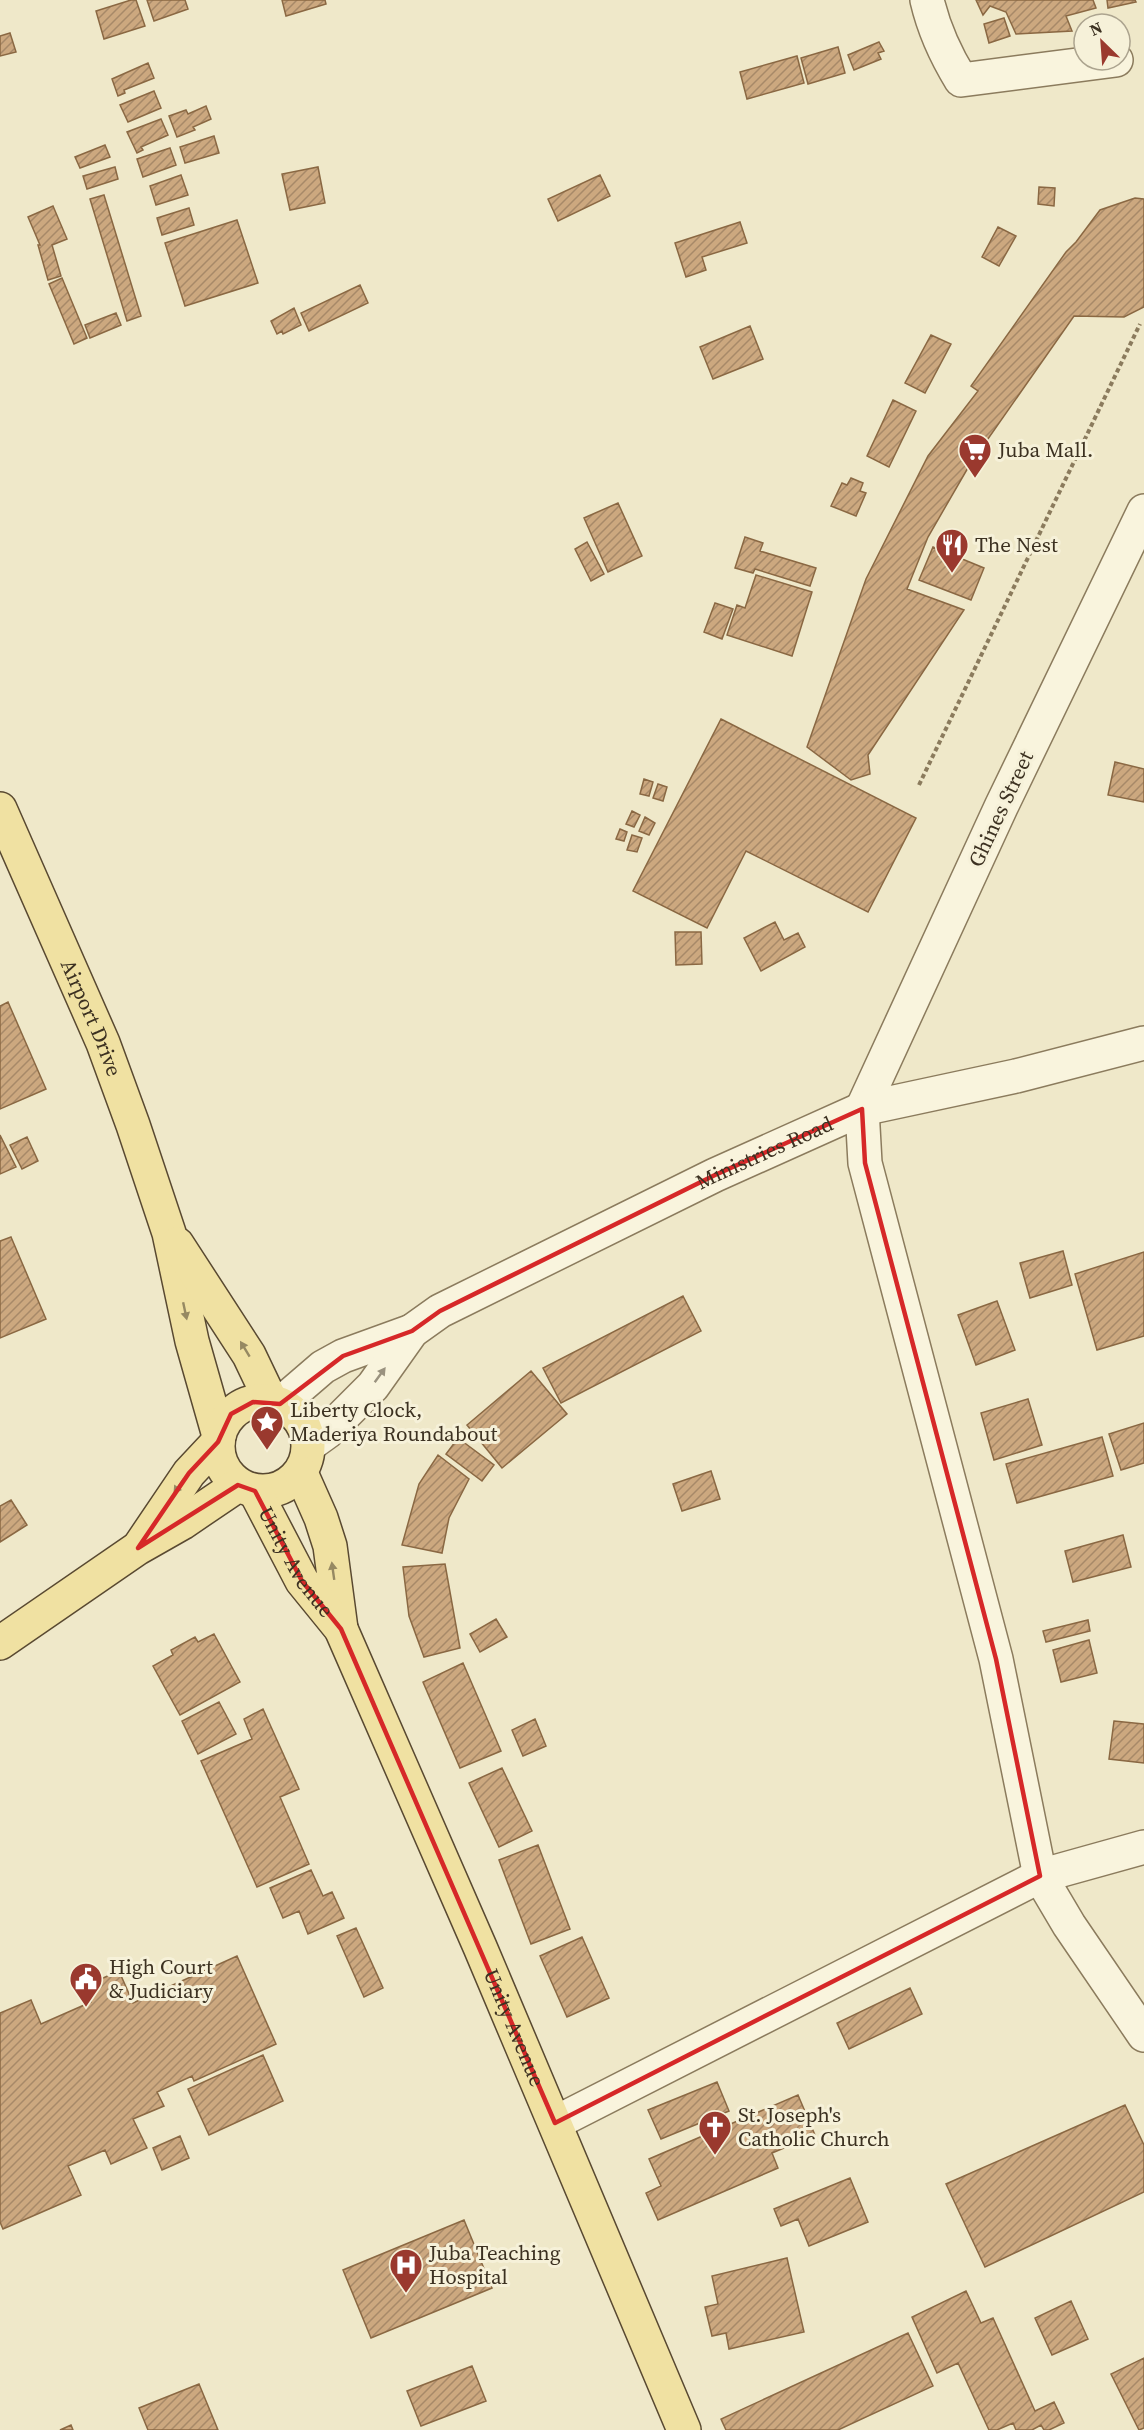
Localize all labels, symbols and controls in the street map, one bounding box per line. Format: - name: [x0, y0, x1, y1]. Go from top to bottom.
- north arrow: [1072, 12, 1132, 72]
- text: N: [1086, 16, 1106, 41]
- supermarket icon: Juba Mall.: [957, 432, 993, 479]
- place label: Juba Mall.: [997, 435, 1093, 464]
- restaurant icon: The Nest: [934, 527, 970, 574]
- place label: The Nest: [975, 530, 1058, 559]
- street label: Ghines Street: [961, 746, 1040, 872]
- street label: Airport Drive: [54, 955, 129, 1080]
- street label: Ministries Road: [691, 1109, 838, 1196]
- one-way arrow: [181, 1302, 190, 1321]
- one-way arrow: [240, 1341, 251, 1357]
- one-way arrow: [374, 1368, 386, 1384]
- place label: Liberty Clock, Maderiya Roundabout: [290, 1395, 497, 1448]
- place icon: Liberty Clock, Maderiya Roundabout: [249, 1404, 285, 1451]
- one-way arrow: [174, 1478, 185, 1494]
- street label: Unity Avenue: [252, 1501, 341, 1623]
- one-way arrow: [329, 1562, 338, 1581]
- place label: High Court & Judiciary: [109, 1952, 214, 2005]
- public building icon: High Court & Judiciary: [68, 1961, 104, 2008]
- street label: Unity Avenue: [477, 1964, 552, 2091]
- place label: St. Joseph's Catholic Church: [738, 2100, 890, 2153]
- church icon: St. Joseph's Catholic Church: [697, 2109, 733, 2156]
- place label: Juba Teaching Hospital: [428, 2238, 561, 2291]
- hospital icon: Juba Teaching Hospital: [388, 2247, 424, 2294]

